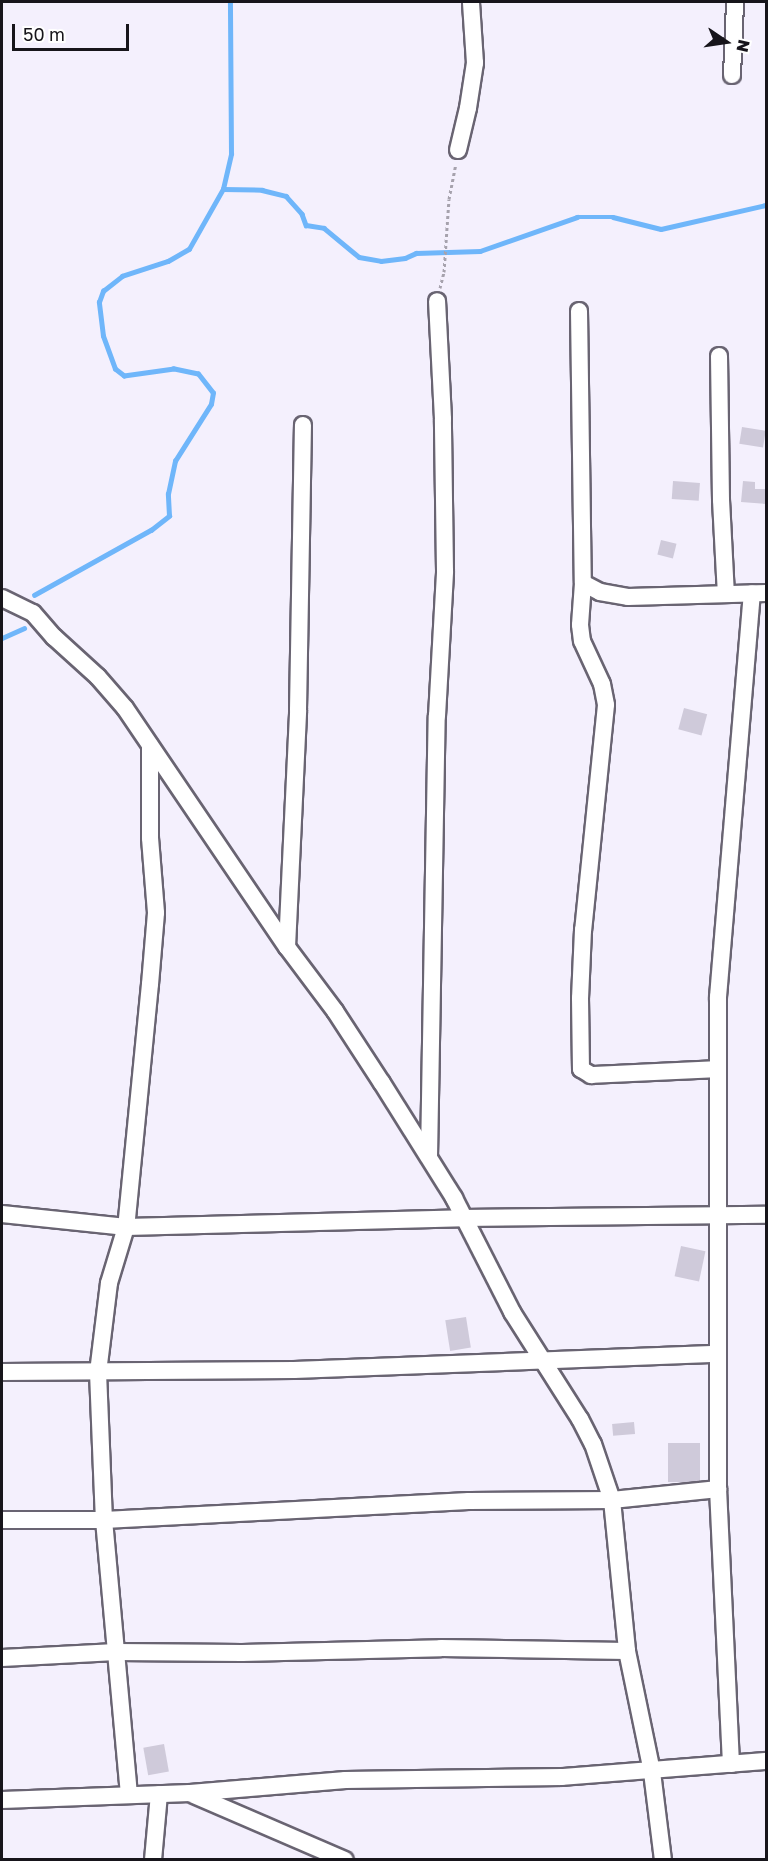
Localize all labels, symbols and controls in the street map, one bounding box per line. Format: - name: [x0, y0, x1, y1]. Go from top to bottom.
- scale bar: [15, 12, 132, 50]
- north arrow: [696, 12, 756, 72]
- text: 50 m: [23, 23, 65, 45]
- text: N: [732, 38, 755, 54]

